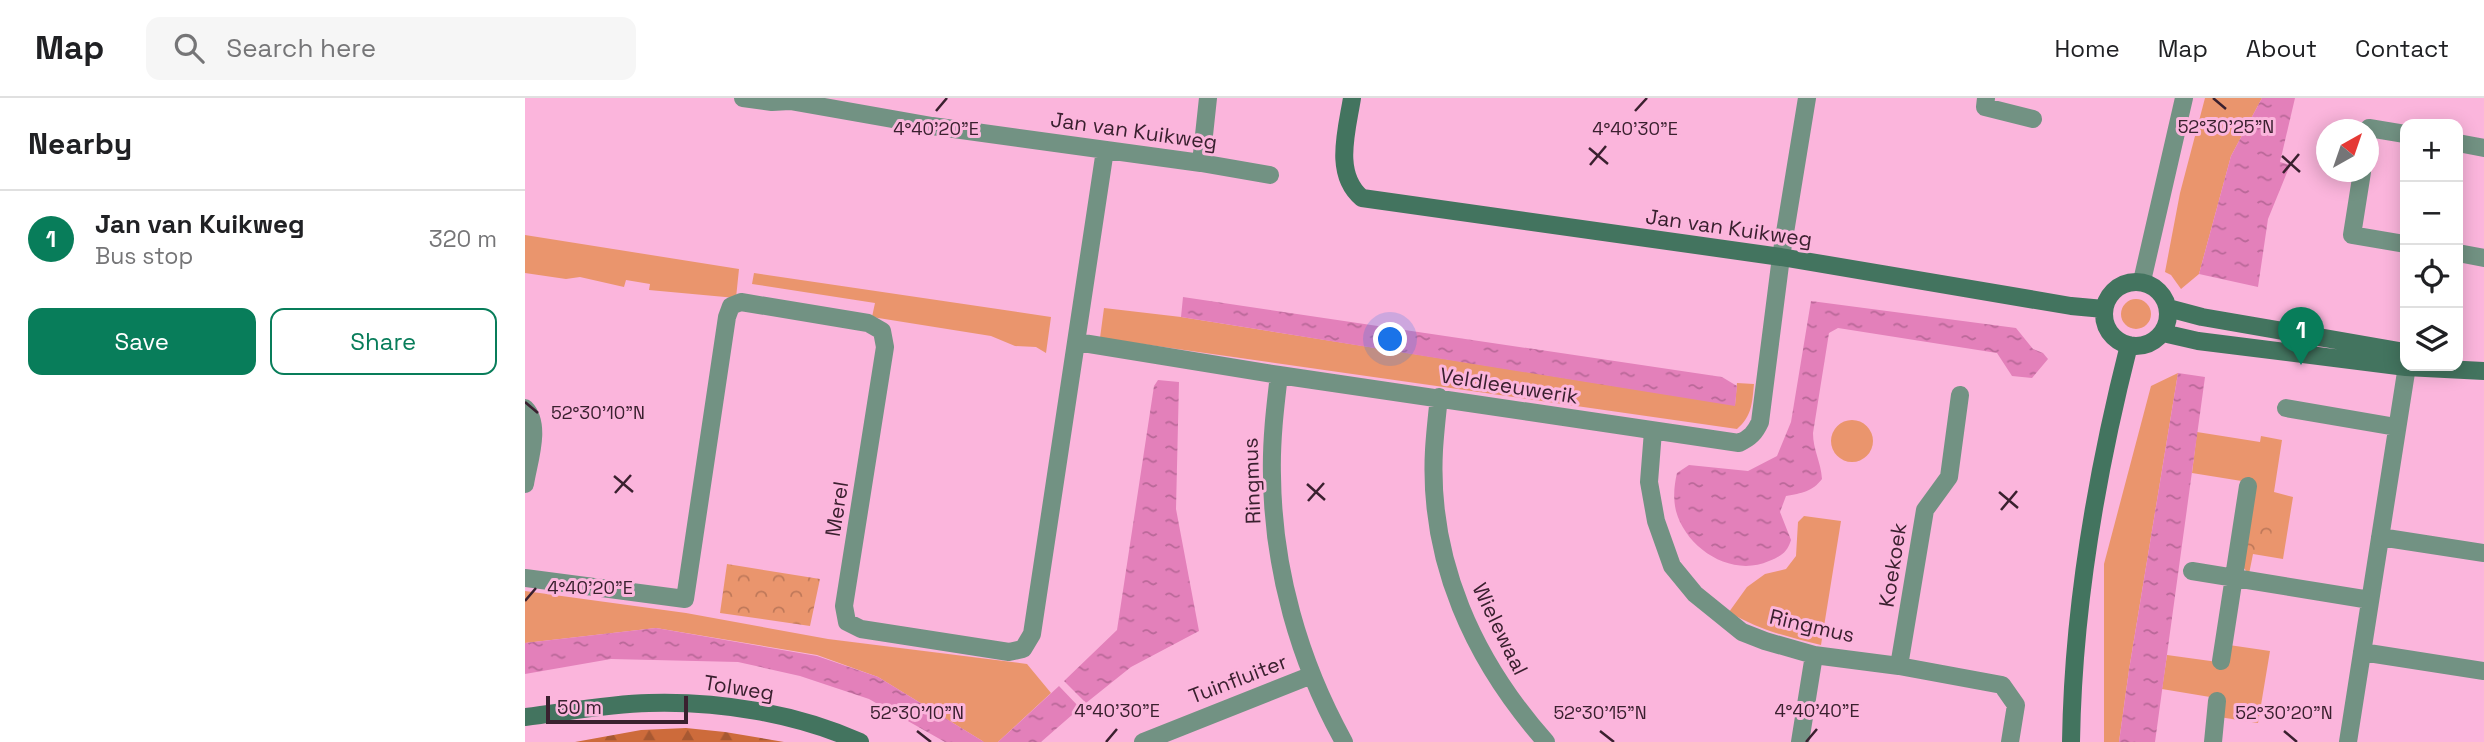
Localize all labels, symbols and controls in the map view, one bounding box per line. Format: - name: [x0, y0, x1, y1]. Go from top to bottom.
- search box: [146, 17, 636, 80]
- text: Map: [35, 27, 104, 69]
- icon: search: [170, 29, 208, 67]
- text: Search here: [226, 31, 376, 65]
- text: Home: [2054, 33, 2120, 64]
- text: Map: [2158, 33, 2208, 64]
- text: About: [2246, 33, 2317, 64]
- text: Contact: [2355, 33, 2449, 64]
- street label: Jan van Kuikweg: [1049, 105, 1219, 156]
- text: 52°30'25"N: [2178, 115, 2274, 138]
- text: 4°40'20"E: [893, 117, 979, 140]
- text: 4°40'30"E: [1592, 117, 1678, 140]
- north arrow: [2316, 119, 2379, 182]
- map controls: [2400, 119, 2463, 371]
- button: +: [2400, 119, 2463, 182]
- text: Nearby: [28, 124, 132, 163]
- button: −: [2400, 182, 2463, 245]
- street label: Jan van Kuikweg: [1644, 202, 1814, 253]
- text: Jan van Kuikweg: [95, 207, 305, 241]
- text: 1: [46, 224, 56, 254]
- text: 320 m: [429, 224, 497, 254]
- text: Bus stop: [95, 241, 193, 271]
- button: locate: [2400, 245, 2463, 308]
- pin: 1: [2278, 307, 2324, 365]
- button: Save: [28, 308, 256, 375]
- button: Share: [270, 308, 497, 375]
- button: layers: [2400, 308, 2463, 371]
- your location: [1373, 322, 1407, 356]
- street label: Veldleeuwerik: [1438, 361, 1580, 410]
- text: 52°30'10"N: [551, 401, 645, 424]
- street label: Ringmus: [1236, 437, 1267, 525]
- street label: Merel: [819, 479, 854, 539]
- street label: Koekoek: [1873, 521, 1913, 609]
- text: 4°40'20"E: [547, 576, 633, 599]
- street label: Wielewaal: [1467, 578, 1534, 679]
- street label: Ringmus: [1767, 603, 1857, 648]
- street label: Tuinfluiter: [1185, 647, 1291, 710]
- street label: Tolweg: [702, 669, 776, 706]
- scale bar: [546, 693, 688, 725]
- text: 50 m: [557, 695, 602, 720]
- text: 4°40'30"E: [1074, 699, 1160, 722]
- text: 4°40'40"E: [1774, 699, 1860, 722]
- text: 52°30'10"N: [870, 701, 964, 724]
- text: 52°30'15"N: [1553, 701, 1647, 724]
- text: 52°30'20"N: [2235, 701, 2333, 724]

